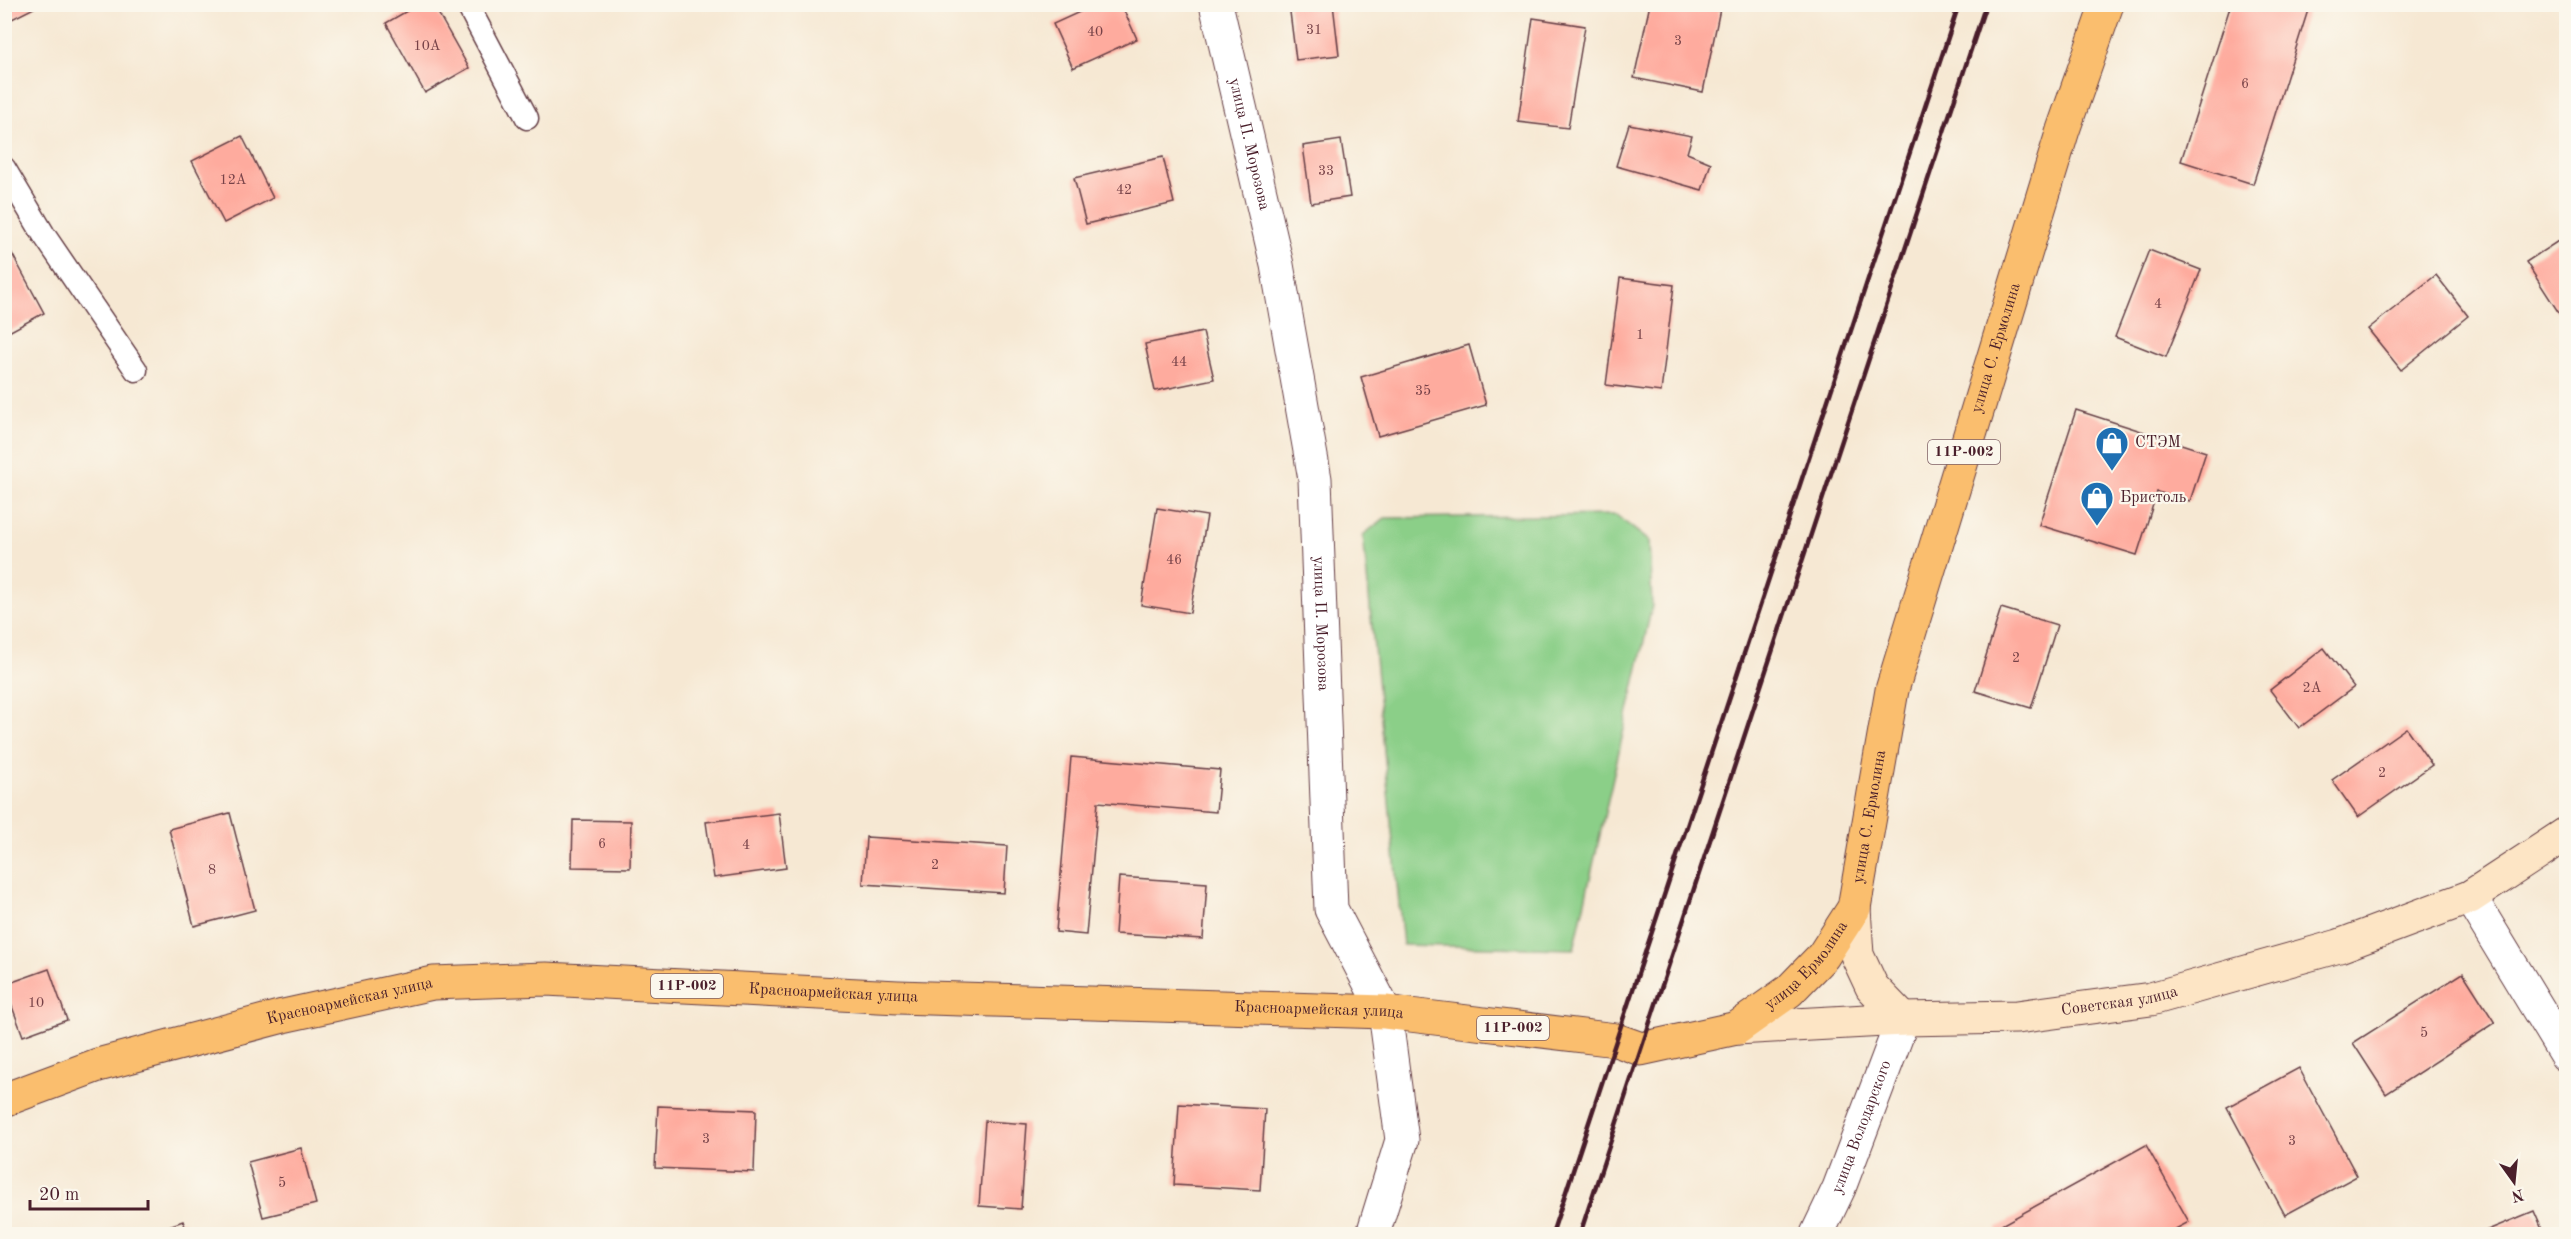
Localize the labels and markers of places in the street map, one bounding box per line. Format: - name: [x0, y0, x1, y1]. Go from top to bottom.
- shop icon: СТЭМ: [2094, 425, 2130, 472]
- place label: СТЭМ: [2135, 435, 2181, 451]
- shop icon: Бристоль: [2079, 480, 2115, 527]
- place label: Бристоль: [2120, 490, 2186, 506]

